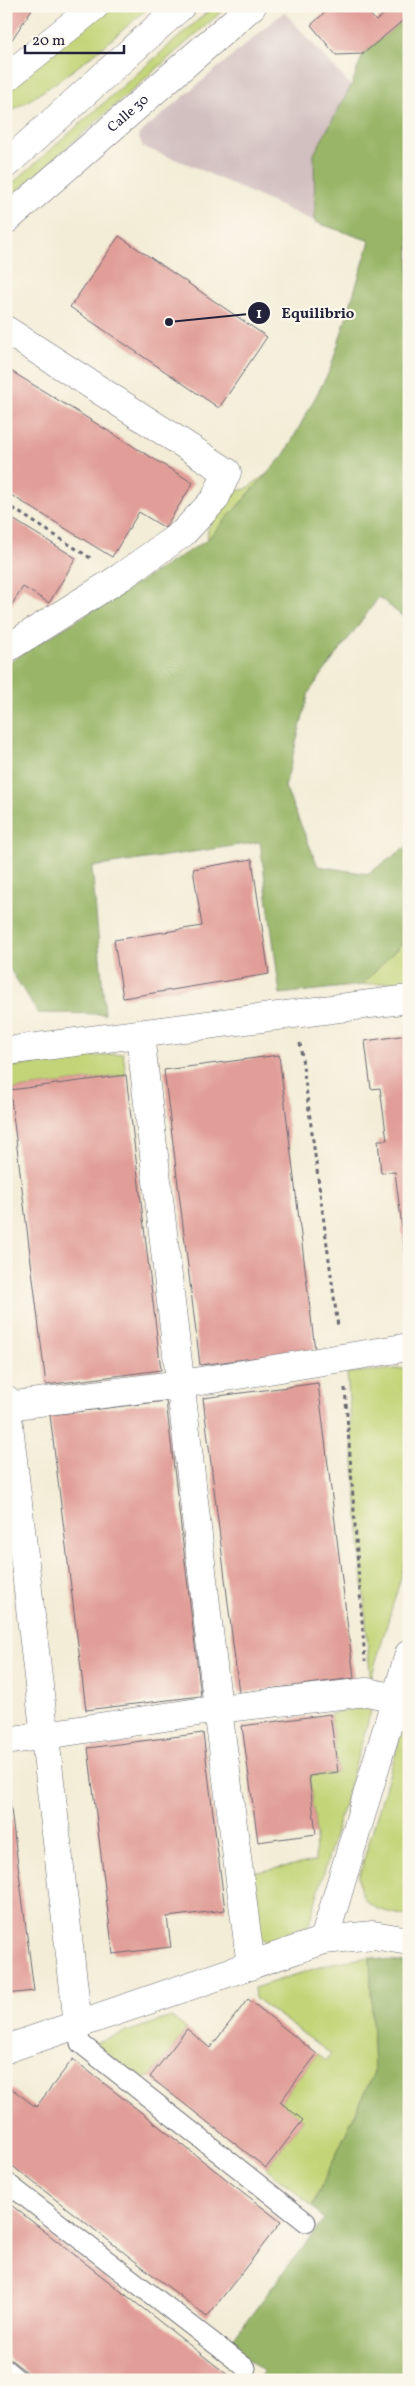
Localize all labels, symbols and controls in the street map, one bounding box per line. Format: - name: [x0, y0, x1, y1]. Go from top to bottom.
- scale bar: [25, 22, 124, 54]
- text: 20 m: [32, 31, 65, 52]
- street label: Calle 30: [103, 90, 153, 137]
- callout: Equilibrio: [246, 298, 364, 328]
- text: 1: [256, 304, 262, 325]
- text: Equilibrio: [282, 304, 355, 325]

